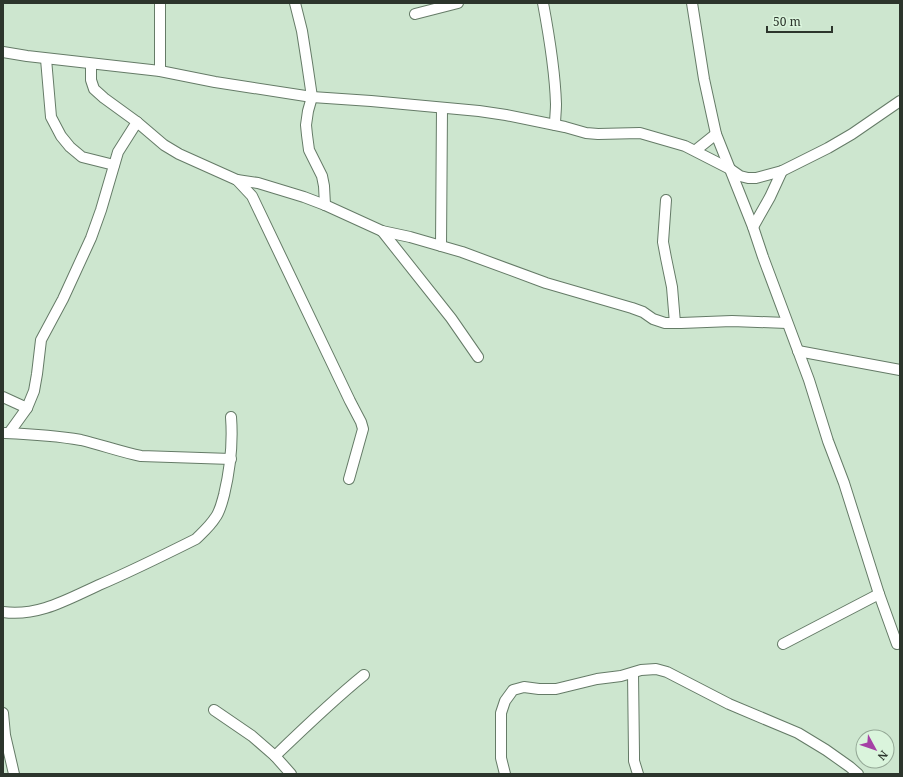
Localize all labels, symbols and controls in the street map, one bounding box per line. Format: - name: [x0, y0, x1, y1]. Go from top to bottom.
- scale bar: [767, 8, 832, 34]
- text: 50 m: [773, 13, 801, 30]
- north arrow: [855, 729, 895, 769]
- text: N: [874, 748, 892, 764]

